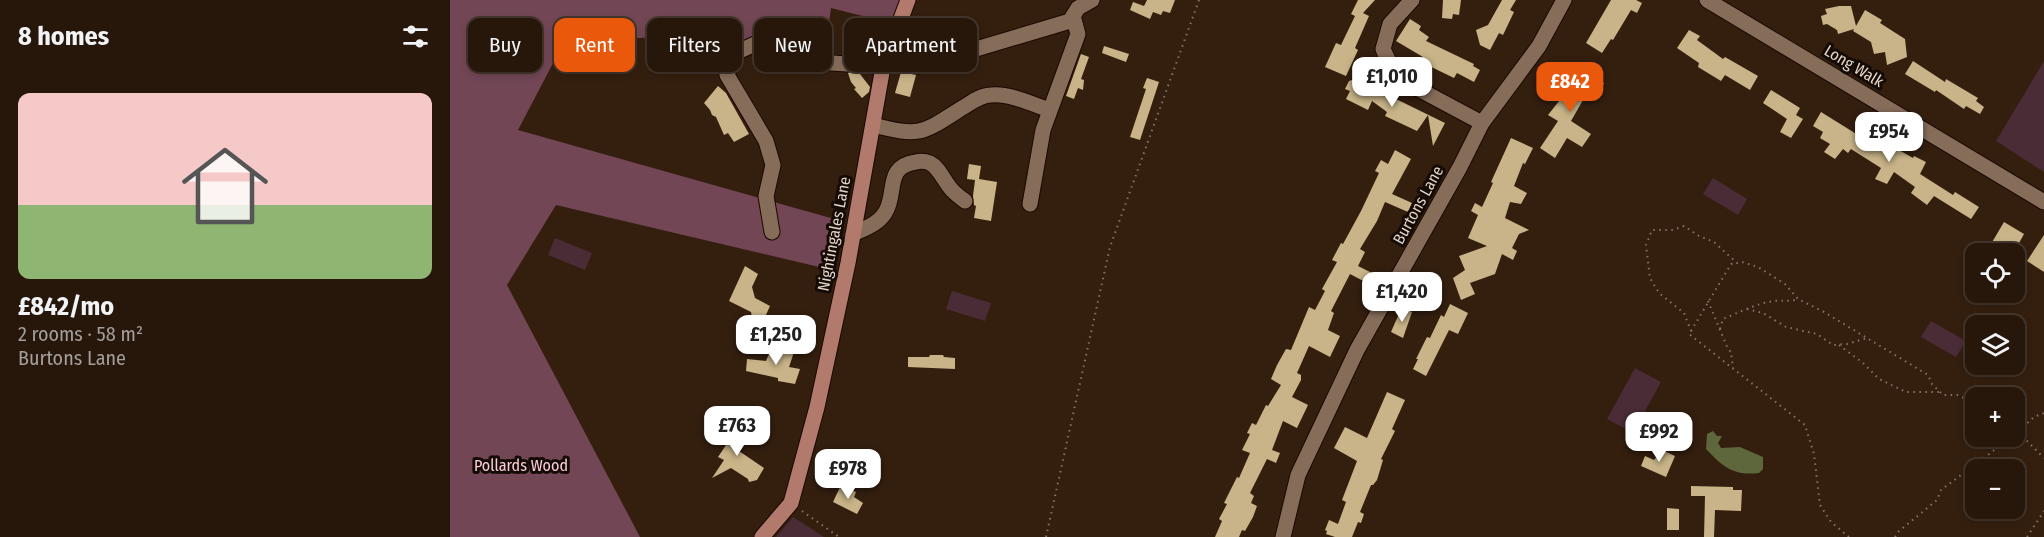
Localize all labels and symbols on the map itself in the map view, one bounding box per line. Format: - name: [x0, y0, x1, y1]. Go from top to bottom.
- street label: Long Walk: [1821, 41, 1888, 91]
- pin: £1,010: [1343, 57, 1441, 108]
- pin: £842: [1534, 62, 1606, 113]
- pin: £954: [1853, 112, 1925, 163]
- street label: Burtons Lane: [1389, 163, 1447, 247]
- street label: Nightingales Lane: [814, 175, 854, 293]
- pin: £1,420: [1353, 272, 1451, 323]
- pin: £1,250: [727, 315, 825, 366]
- pin: £763: [701, 406, 773, 457]
- pin: £992: [1623, 412, 1695, 463]
- pin: £978: [812, 449, 884, 500]
- park label: Pollards Wood: [474, 456, 568, 475]

